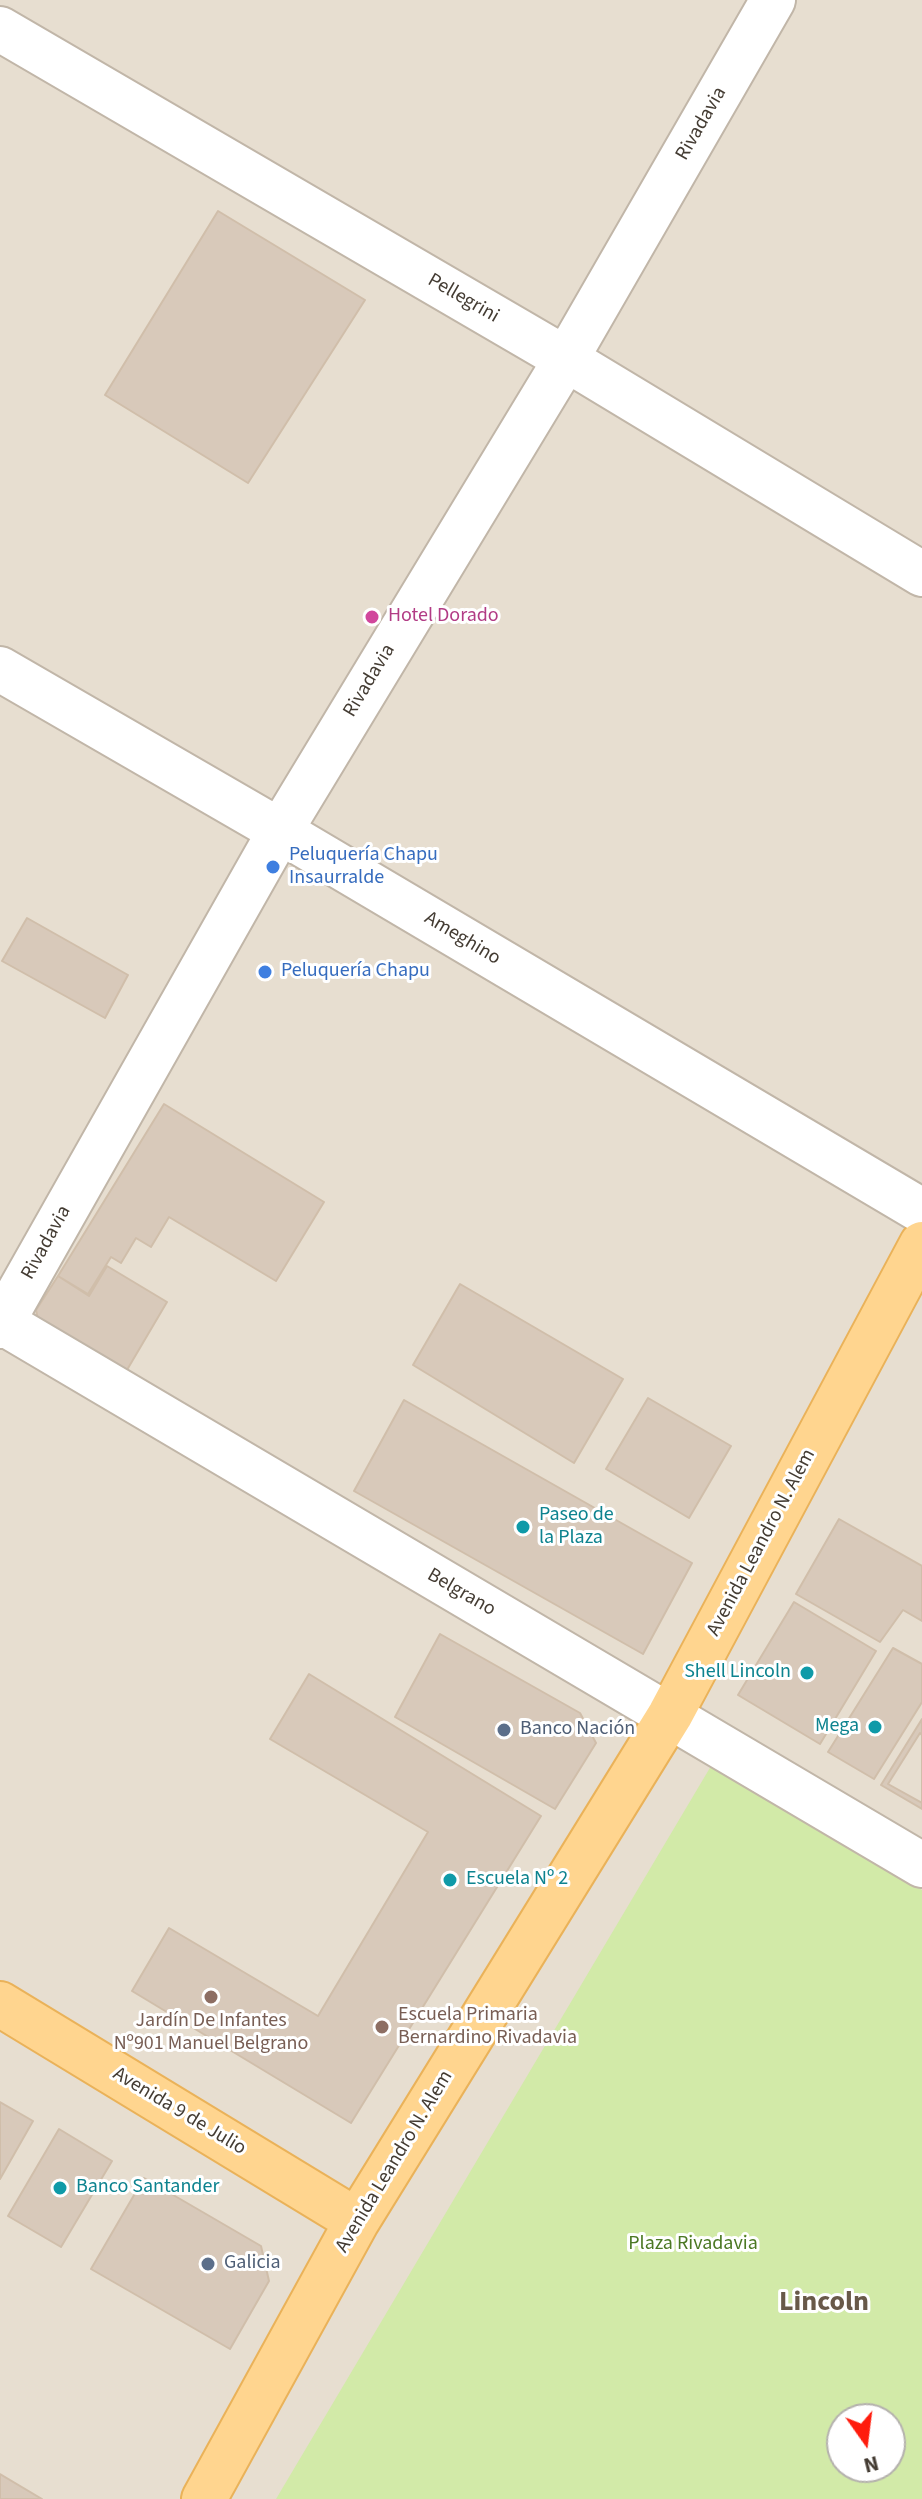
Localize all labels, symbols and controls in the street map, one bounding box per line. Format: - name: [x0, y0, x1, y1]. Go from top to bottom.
- street label: Rivadavia: [671, 83, 733, 165]
- street label: Pellegrini: [423, 269, 503, 329]
- place label: Hotel Dorado: [388, 605, 499, 629]
- marker: Hotel Dorado: [363, 608, 381, 626]
- street label: Rivadavia: [339, 640, 401, 722]
- place label: Peluquería Chapu Insaurralde: [289, 844, 438, 891]
- marker: Peluquería Chapu Insaurralde: [264, 858, 282, 876]
- street label: Ameghino: [419, 907, 505, 971]
- place label: Peluquería Chapu: [281, 960, 430, 984]
- marker: Peluquería Chapu: [256, 963, 274, 981]
- street label: Rivadavia: [17, 1202, 77, 1284]
- street label: Avenida Leandro N. Alem: [703, 1445, 821, 1641]
- place label: Paseo de la Plaza: [539, 1504, 614, 1551]
- marker: Paseo de la Plaza: [514, 1518, 532, 1536]
- street label: Belgrano: [422, 1564, 500, 1622]
- place label: Shell Lincoln: [684, 1661, 791, 1685]
- marker: Shell Lincoln: [798, 1664, 816, 1682]
- place label: Mega: [815, 1715, 859, 1739]
- place label: Banco Nación: [520, 1718, 635, 1742]
- marker: Mega: [866, 1718, 884, 1736]
- marker: Banco Nación: [495, 1721, 513, 1739]
- place label: Escuela Nº 2: [466, 1868, 568, 1892]
- marker: Escuela Nº 2: [441, 1871, 459, 1889]
- marker: Jardín De Infantes Nº901 Manuel Belgrano: [202, 1988, 220, 2006]
- place label: Escuela Primaria Bernardino Rivadavia: [398, 2004, 577, 2051]
- place label: Jardín De Infantes Nº901 Manuel Belgrano: [114, 2010, 308, 2057]
- marker: Escuela Primaria Bernardino Rivadavia: [373, 2018, 391, 2036]
- street label: Avenida 9 de Julio: [108, 2063, 250, 2161]
- street label: Avenida Leandro N. Alem: [331, 2067, 459, 2257]
- place label: Banco Santander: [76, 2176, 219, 2200]
- marker: Banco Santander: [51, 2179, 69, 2197]
- park label: Plaza Rivadavia: [628, 2233, 758, 2257]
- place label: Galicia: [224, 2252, 281, 2276]
- marker: Galicia: [199, 2255, 217, 2273]
- district label: Lincoln: [779, 2287, 869, 2321]
- north arrow: [826, 2403, 906, 2483]
- text: N: [860, 2447, 882, 2482]

